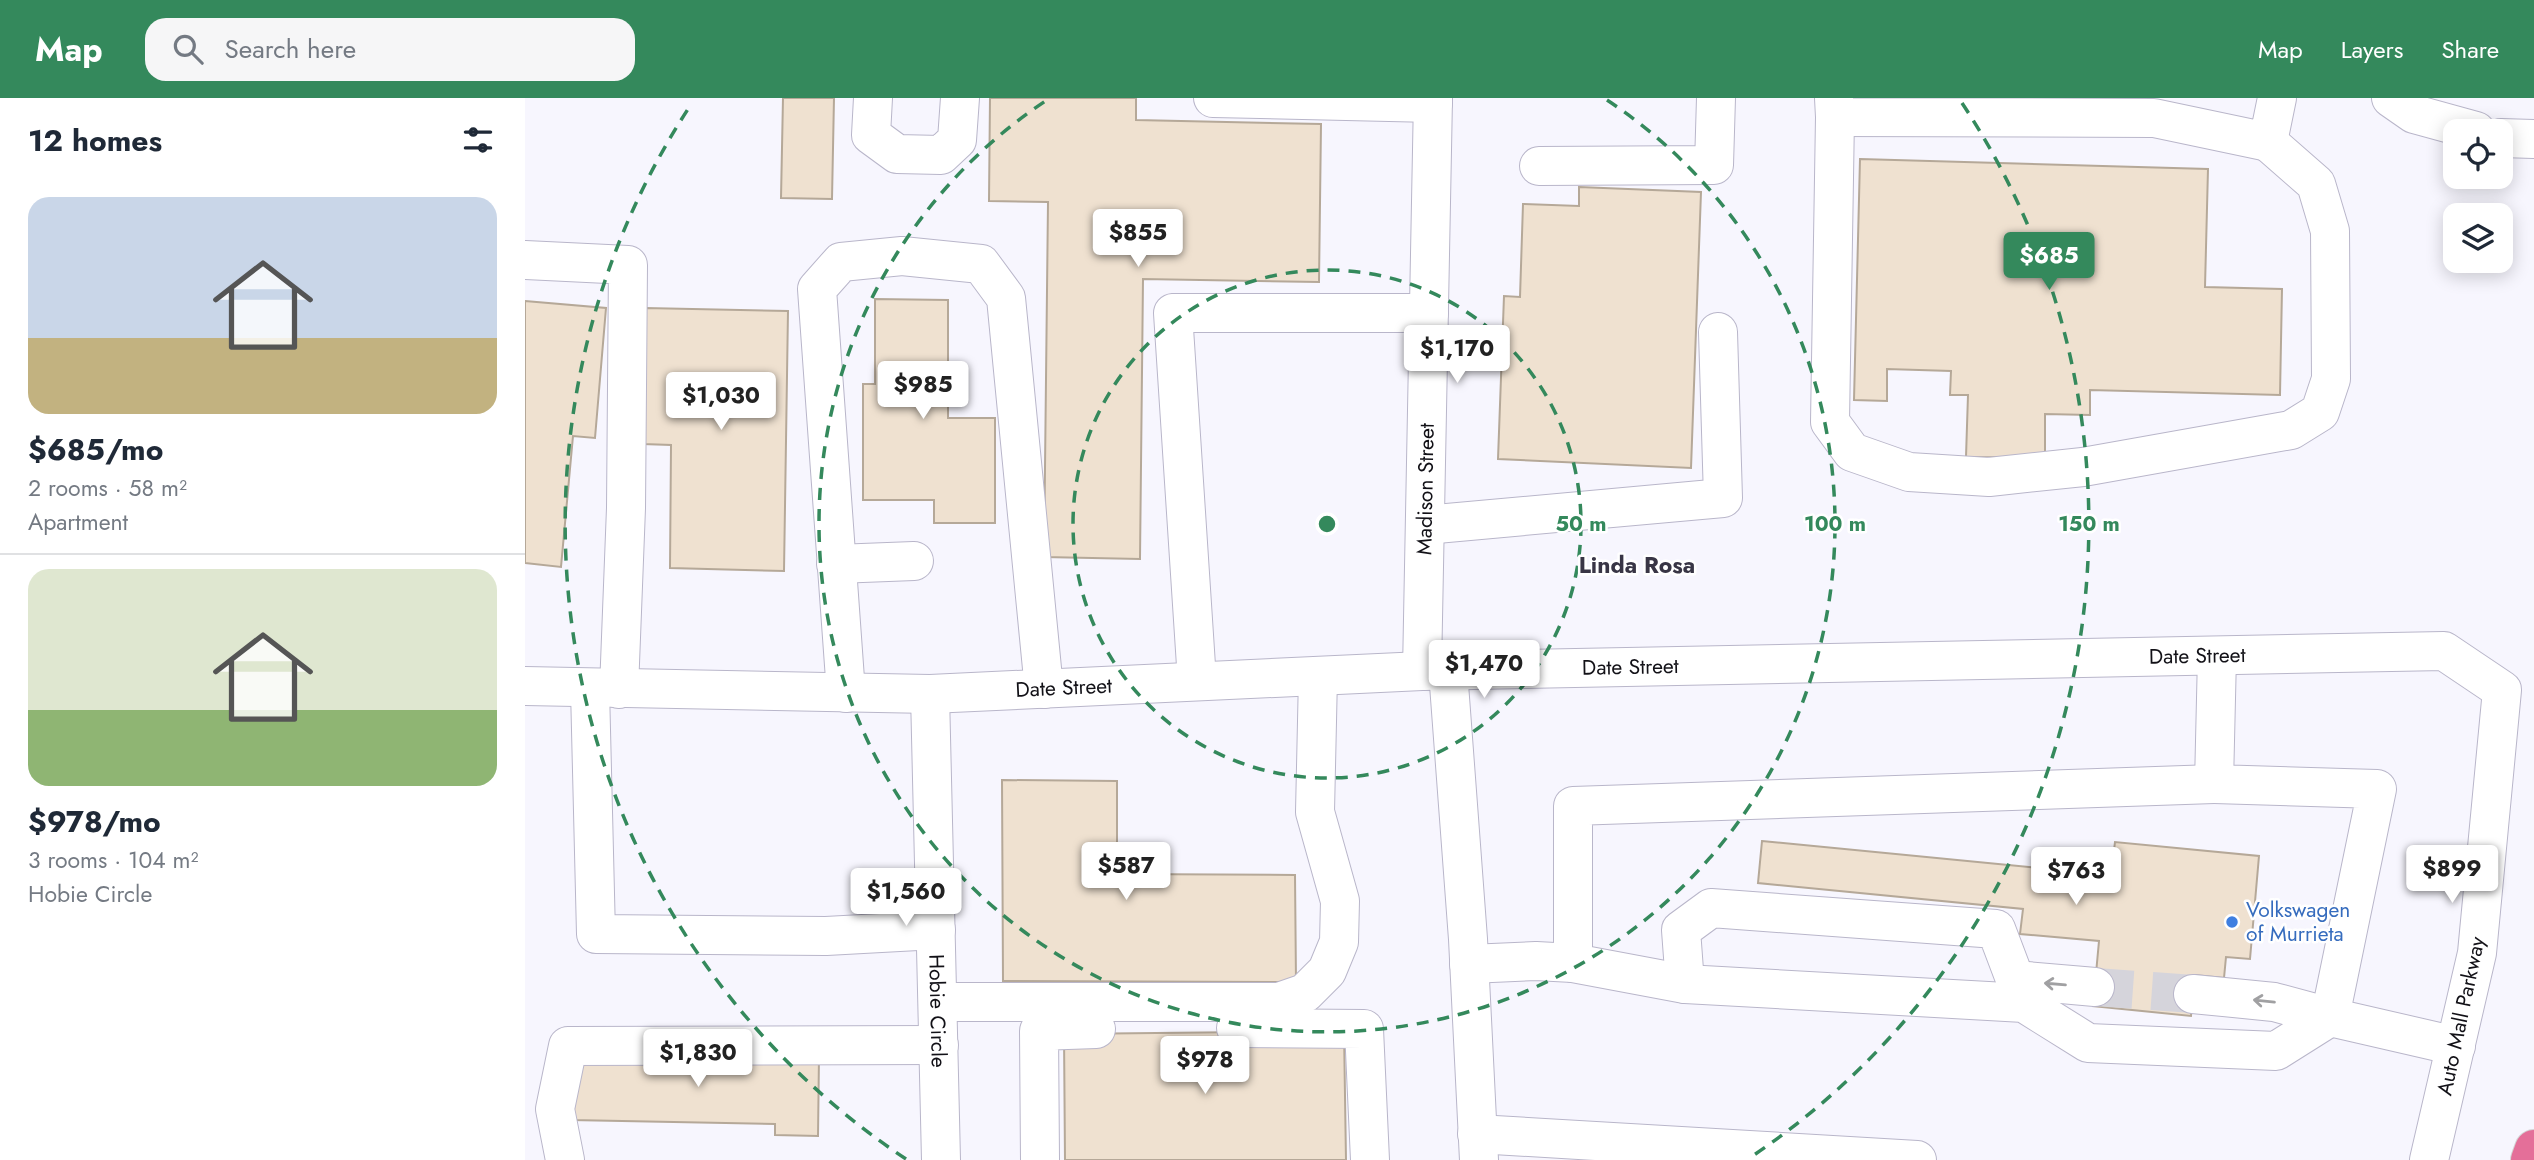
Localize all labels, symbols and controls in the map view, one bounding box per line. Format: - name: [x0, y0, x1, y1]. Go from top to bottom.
- search box: [145, 18, 635, 81]
- text: Map: [35, 26, 103, 73]
- icon: search: [169, 30, 207, 68]
- text: Search here: [225, 30, 356, 68]
- text: Map: [2258, 32, 2303, 67]
- text: Layers: [2341, 32, 2403, 67]
- text: Share: [2441, 32, 2499, 67]
- text: 12 homes: [28, 119, 162, 162]
- map controls: [2443, 119, 2513, 273]
- button: locate: [2443, 119, 2513, 189]
- icon: filters: [459, 121, 497, 159]
- button: layers: [2443, 203, 2513, 273]
- pin: $855: [1097, 209, 1179, 269]
- text: $855: [1109, 215, 1167, 249]
- pin: $685: [2008, 232, 2090, 292]
- text: $685: [2020, 238, 2078, 272]
- icon: home: [200, 242, 326, 368]
- pin: $1,170: [1400, 326, 1514, 385]
- text: $1,170: [1420, 331, 1494, 365]
- pin: $985: [882, 362, 964, 421]
- text: $985: [894, 367, 952, 401]
- pin: $1,030: [664, 372, 778, 432]
- text: $1,030: [682, 378, 760, 412]
- street label: Madison Street: [1409, 423, 1442, 555]
- text: $685/mo: [28, 428, 163, 471]
- text: 2 rooms · 58 m²: [28, 471, 187, 505]
- text: Apartment: [28, 505, 128, 539]
- text: 50 m: [1556, 509, 1606, 539]
- text: 100 m: [1804, 509, 1866, 539]
- text: 150 m: [2058, 509, 2120, 539]
- centre of rings: [1315, 512, 1339, 536]
- district label: Linda Rosa: [1579, 548, 1695, 582]
- icon: home: [200, 614, 326, 740]
- pin: $1,470: [1427, 640, 1541, 700]
- street label: Date Street: [2149, 640, 2246, 672]
- text: $1,470: [1445, 646, 1523, 680]
- street label: Date Street: [1582, 651, 1679, 683]
- street label: Date Street: [1015, 671, 1113, 705]
- text: $978/mo: [28, 800, 161, 843]
- pin: $587: [1085, 842, 1167, 902]
- text: 3 rooms · 104 m²: [28, 843, 198, 877]
- pin: $899: [2411, 846, 2493, 905]
- text: $587: [1097, 848, 1155, 882]
- pin: $763: [2035, 848, 2117, 907]
- text: $899: [2422, 851, 2482, 885]
- text: $763: [2047, 853, 2105, 887]
- pin: $1,560: [849, 868, 963, 928]
- text: $1,560: [867, 874, 945, 908]
- text: Hobie Circle: [28, 877, 152, 911]
- place label: Volkswagen of Murrieta: [2246, 895, 2350, 949]
- marker: Volkswagen of Murrieta: [2224, 914, 2240, 930]
- street label: Auto Mall Parkway: [2430, 933, 2493, 1098]
- street label: Hobie Circle: [921, 954, 954, 1068]
- one-way arrow: [2044, 977, 2067, 990]
- one-way arrow: [2253, 994, 2276, 1007]
- pin: $1,830: [641, 1030, 755, 1089]
- text: $1,830: [659, 1035, 737, 1069]
- pin: $978: [1164, 1037, 1246, 1096]
- text: $978: [1176, 1042, 1234, 1076]

